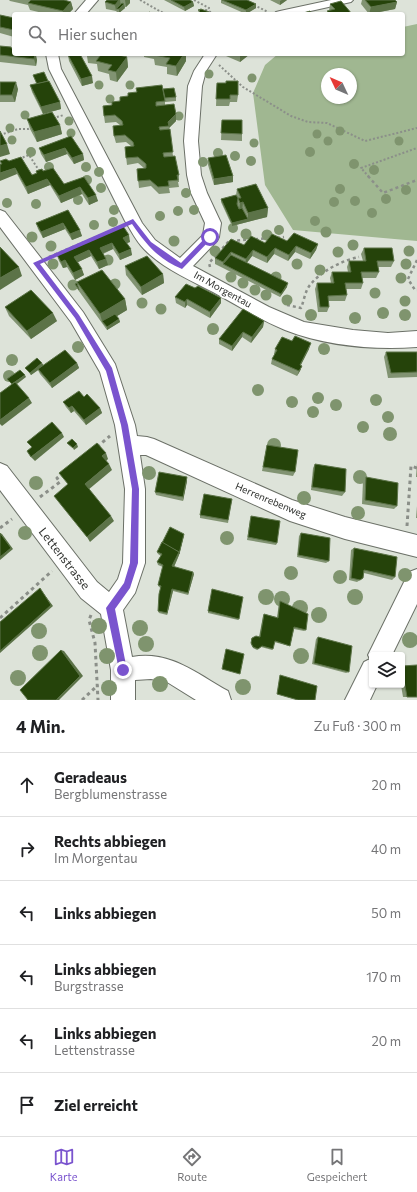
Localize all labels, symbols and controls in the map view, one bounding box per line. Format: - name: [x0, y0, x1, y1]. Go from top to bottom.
- search box: [12, 12, 405, 56]
- icon: search: [26, 23, 48, 45]
- text: Hier suchen: [58, 25, 138, 43]
- north arrow: [321, 68, 357, 104]
- route start: [201, 228, 219, 246]
- street label: Im Morgentau: [192, 268, 254, 310]
- street label: Herrenrebenweg: [234, 480, 309, 521]
- street label: Lettenstrasse: [37, 524, 93, 592]
- map controls: [369, 652, 405, 688]
- button: layers: [369, 652, 405, 688]
- route end: [114, 661, 132, 679]
- text: 4 Min.: [16, 716, 65, 737]
- text: Zu Fuß · 300 m: [314, 718, 401, 734]
- text: Geradeaus: [54, 768, 127, 786]
- icon: ahead: [16, 774, 38, 796]
- text: 20 m: [372, 777, 401, 793]
- text: Bergblumenstrasse: [54, 786, 167, 802]
- text: Rechts abbiegen: [54, 832, 166, 850]
- icon: right: [16, 838, 38, 860]
- text: 40 m: [371, 841, 401, 857]
- text: Im Morgentau: [54, 850, 137, 866]
- icon: left: [16, 902, 38, 924]
- text: Links abbiegen: [54, 904, 156, 922]
- text: 50 m: [371, 905, 401, 921]
- text: Links abbiegen: [54, 960, 156, 978]
- icon: left: [16, 966, 38, 988]
- text: 170 m: [366, 969, 401, 985]
- text: Burgstrasse: [54, 978, 124, 994]
- text: Links abbiegen: [54, 1024, 156, 1042]
- icon: left: [16, 1030, 38, 1052]
- text: 20 m: [372, 1033, 401, 1049]
- text: Lettenstrasse: [54, 1042, 135, 1058]
- icon: arrive: [16, 1094, 38, 1116]
- text: Ziel erreicht: [54, 1096, 138, 1114]
- tab: Karte: [50, 1146, 78, 1183]
- tab: Route: [177, 1146, 207, 1183]
- tab: Gespeichert: [307, 1146, 367, 1183]

